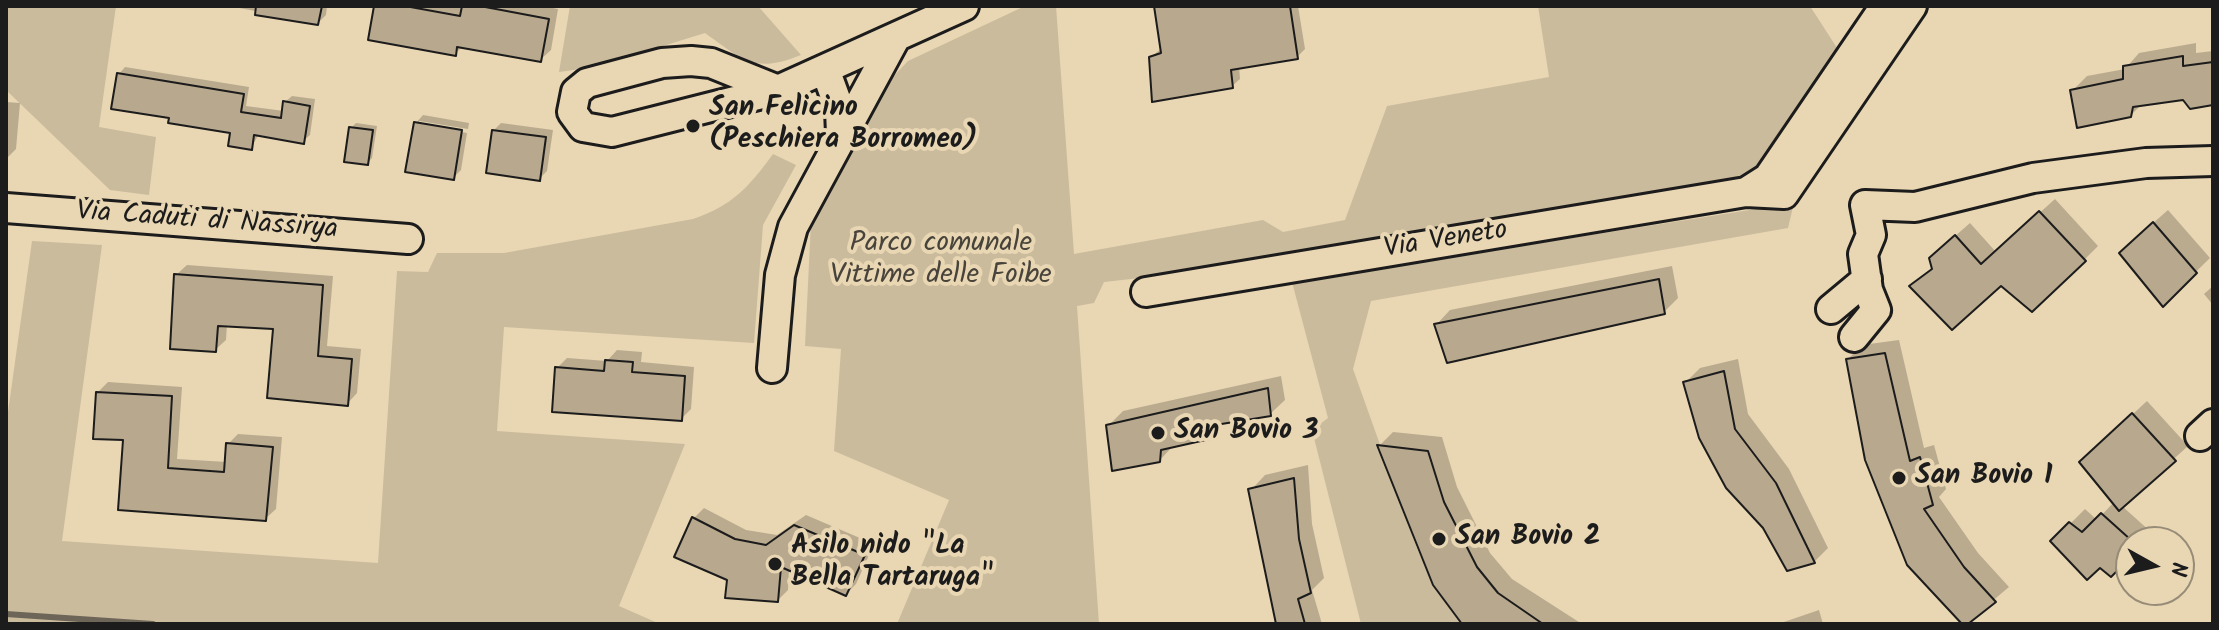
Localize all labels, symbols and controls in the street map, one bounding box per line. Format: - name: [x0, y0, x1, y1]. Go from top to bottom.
- place label: San Felicino (Peschiera Borromeo): [709, 93, 978, 159]
- marker: San Felicino (Peschiera Borromeo): [684, 117, 702, 135]
- street label: Via Caduti di Nassirya: [75, 197, 339, 249]
- street label: Via Veneto: [1382, 216, 1510, 268]
- park label: Parco comunale Vittime delle Foibe: [830, 228, 1052, 294]
- place label: San Bovio 3: [1174, 416, 1318, 450]
- marker: San Bovio 3: [1149, 424, 1167, 442]
- place label: San Bovio 1: [1915, 461, 2052, 495]
- marker: San Bovio 1: [1890, 469, 1908, 487]
- place label: San Bovio 2: [1455, 522, 1600, 556]
- north arrow: [2115, 526, 2195, 606]
- marker: San Bovio 2: [1430, 530, 1448, 548]
- place label: Asilo nido "La Bella Tartaruga": [791, 531, 994, 597]
- marker: Asilo nido "La Bella Tartaruga": [766, 555, 784, 573]
- text: N: [2159, 560, 2196, 578]

